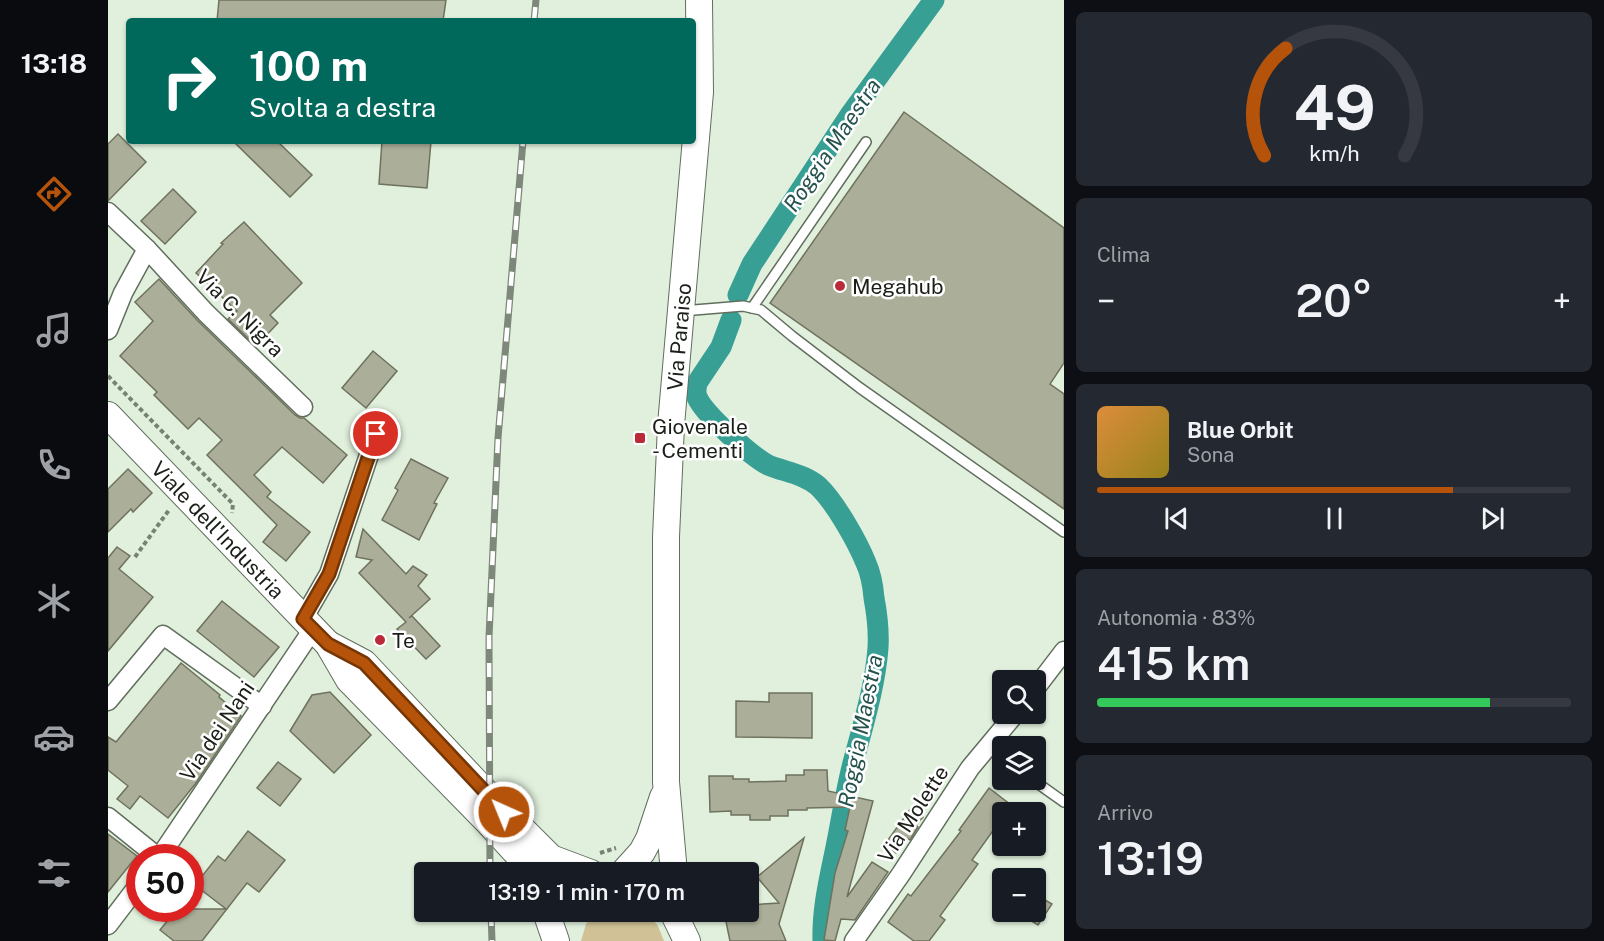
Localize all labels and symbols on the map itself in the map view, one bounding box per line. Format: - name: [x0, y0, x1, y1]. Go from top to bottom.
- water label: Roggia Maestra: [778, 74, 886, 216]
- street label: Via C. Nigra: [191, 264, 289, 362]
- place label: Megahub: [852, 274, 944, 299]
- marker: Megahub: [833, 279, 847, 293]
- street label: Via Paraiso: [662, 282, 696, 392]
- pin: [350, 408, 401, 459]
- place label: Giovenale - Cementi: [652, 414, 748, 463]
- marker: Giovenale - Cementi: [633, 431, 647, 445]
- street label: Viale dell'Industria: [146, 456, 290, 604]
- place label: Te: [392, 628, 415, 653]
- marker: Te: [373, 633, 387, 647]
- water label: Roggia Maestra: [832, 653, 888, 809]
- street label: Via dei Nani: [174, 676, 260, 786]
- street label: Via Molette: [872, 761, 954, 867]
- position arrow: [472, 780, 536, 844]
- speed limit sign: 50: [126, 844, 204, 922]

